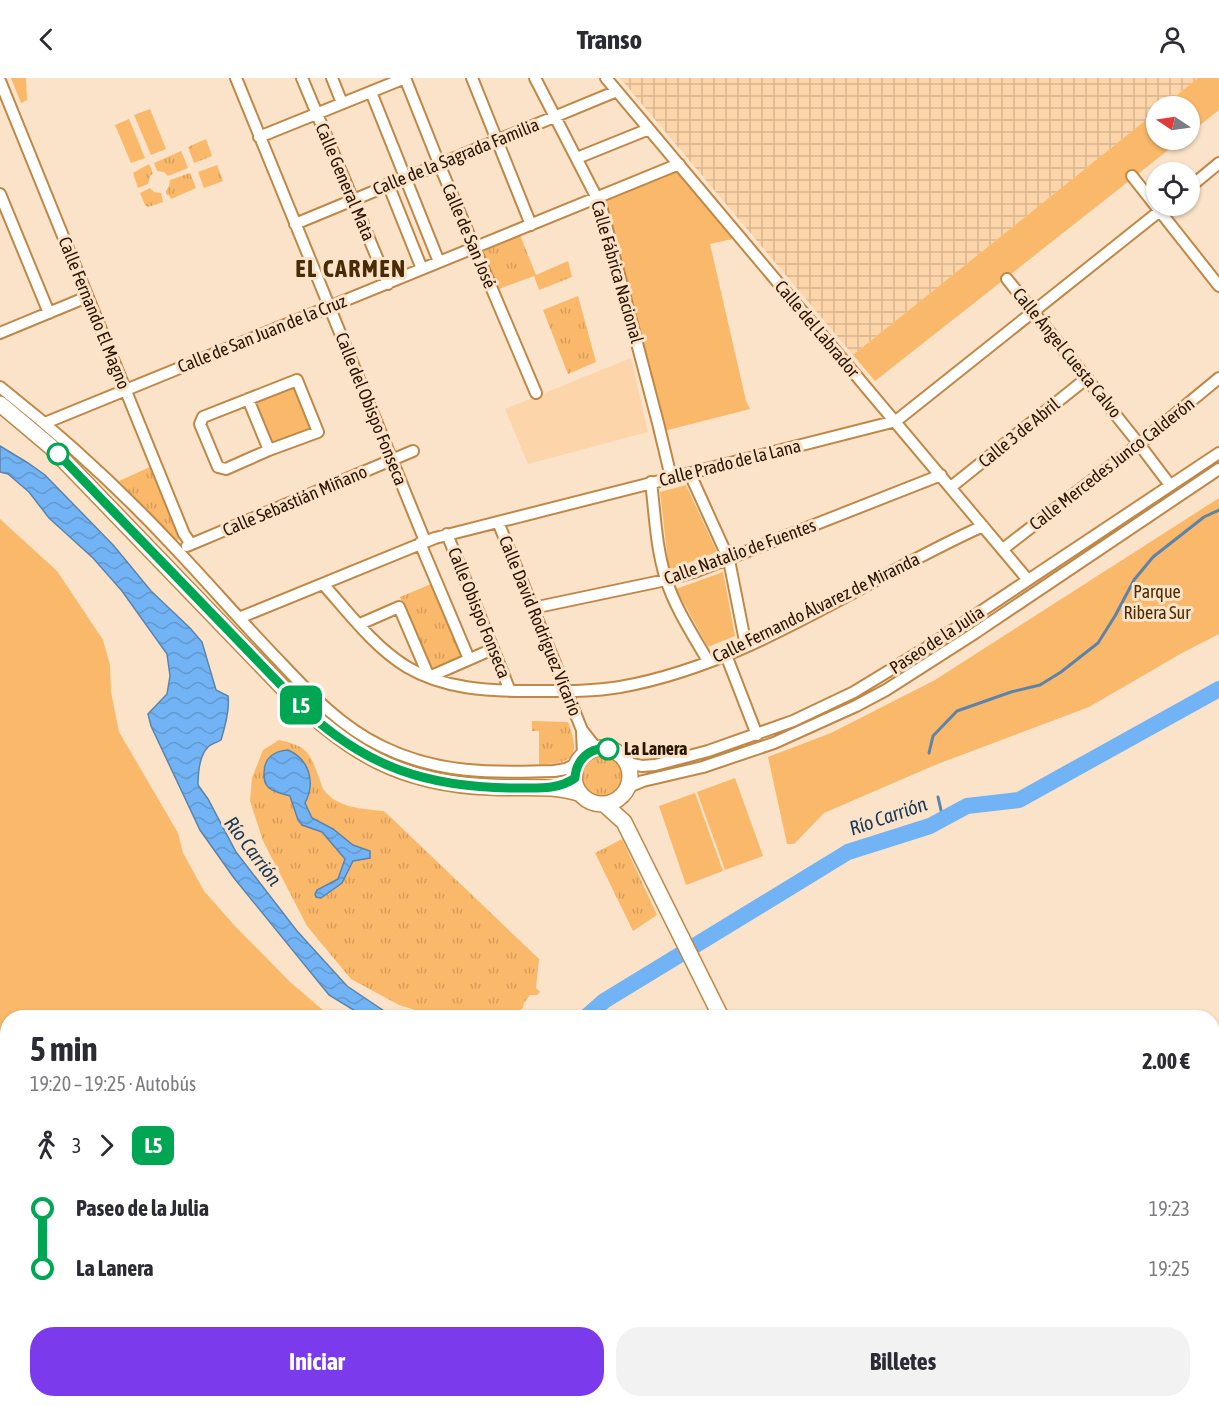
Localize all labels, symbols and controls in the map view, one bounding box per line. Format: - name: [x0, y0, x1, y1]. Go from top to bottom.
- icon: back: [30, 23, 63, 56]
- icon: person: [1156, 23, 1189, 56]
- text: Transo: [577, 24, 642, 55]
- north arrow: [1146, 96, 1200, 150]
- map controls: [1146, 96, 1200, 216]
- street label: Calle de la Sagrada Familia: [370, 114, 542, 199]
- street label: Calle General Mata: [311, 120, 380, 244]
- button: locate: [1146, 162, 1200, 216]
- street label: Calle de San José: [438, 180, 501, 291]
- street label: Calle Fábrica Nacional: [587, 198, 648, 346]
- street label: Calle Fernando El Magno: [54, 234, 135, 392]
- district label: EL CARMEN: [295, 255, 407, 282]
- street label: Calle del Labrador: [771, 276, 864, 382]
- street label: Calle Ángel Cuesta Calvo: [1009, 284, 1126, 422]
- street label: Calle de San Juan de la Cruz: [174, 290, 350, 377]
- street label: Calle del Obispo Fonseca: [331, 329, 412, 488]
- street label: Calle 3 de Abril: [974, 393, 1064, 472]
- street label: Calle Mercedes Junco Calderón: [1025, 393, 1198, 534]
- street label: Calle Prado de la Lana: [657, 435, 803, 490]
- unlabelled marker: [47, 443, 69, 465]
- street label: Calle Sebastián Miñano: [219, 461, 370, 540]
- street label: Calle Natalio de Fuentes: [661, 514, 819, 589]
- street label: Calle David Rodríguez Vicario: [495, 533, 586, 719]
- street label: Calle Obispo Fonseca: [444, 544, 515, 681]
- street label: Calle Fernando Álvarez de Miranda: [709, 548, 923, 667]
- park label: Parque Ribera Sur: [1123, 581, 1191, 623]
- street label: Paseo de la Julia: [885, 601, 988, 678]
- line badge: L5: [274, 686, 328, 724]
- text: L5: [292, 693, 310, 717]
- marker: La Lanera: [597, 738, 619, 760]
- place label: La Lanera: [624, 738, 687, 759]
- water label: Río Carrión: [846, 791, 930, 840]
- water label: Río Carrión: [220, 812, 287, 890]
- text: 5 min: [30, 1030, 97, 1068]
- text: 2.00 €: [1142, 1048, 1190, 1074]
- text: 19:20 – 19:25 · Autobús: [30, 1072, 196, 1095]
- icon: walk: [30, 1129, 63, 1162]
- icon: forward: [90, 1129, 123, 1162]
- text: L5: [144, 1133, 162, 1157]
- text: 3: [72, 1134, 81, 1157]
- text: Paseo de la Julia: [76, 1195, 209, 1221]
- text: 19:23: [1149, 1197, 1190, 1220]
- text: La Lanera: [76, 1255, 153, 1281]
- text: 19:25: [1149, 1257, 1190, 1280]
- button: Iniciar: [30, 1327, 604, 1396]
- button: Billetes: [616, 1327, 1190, 1396]

